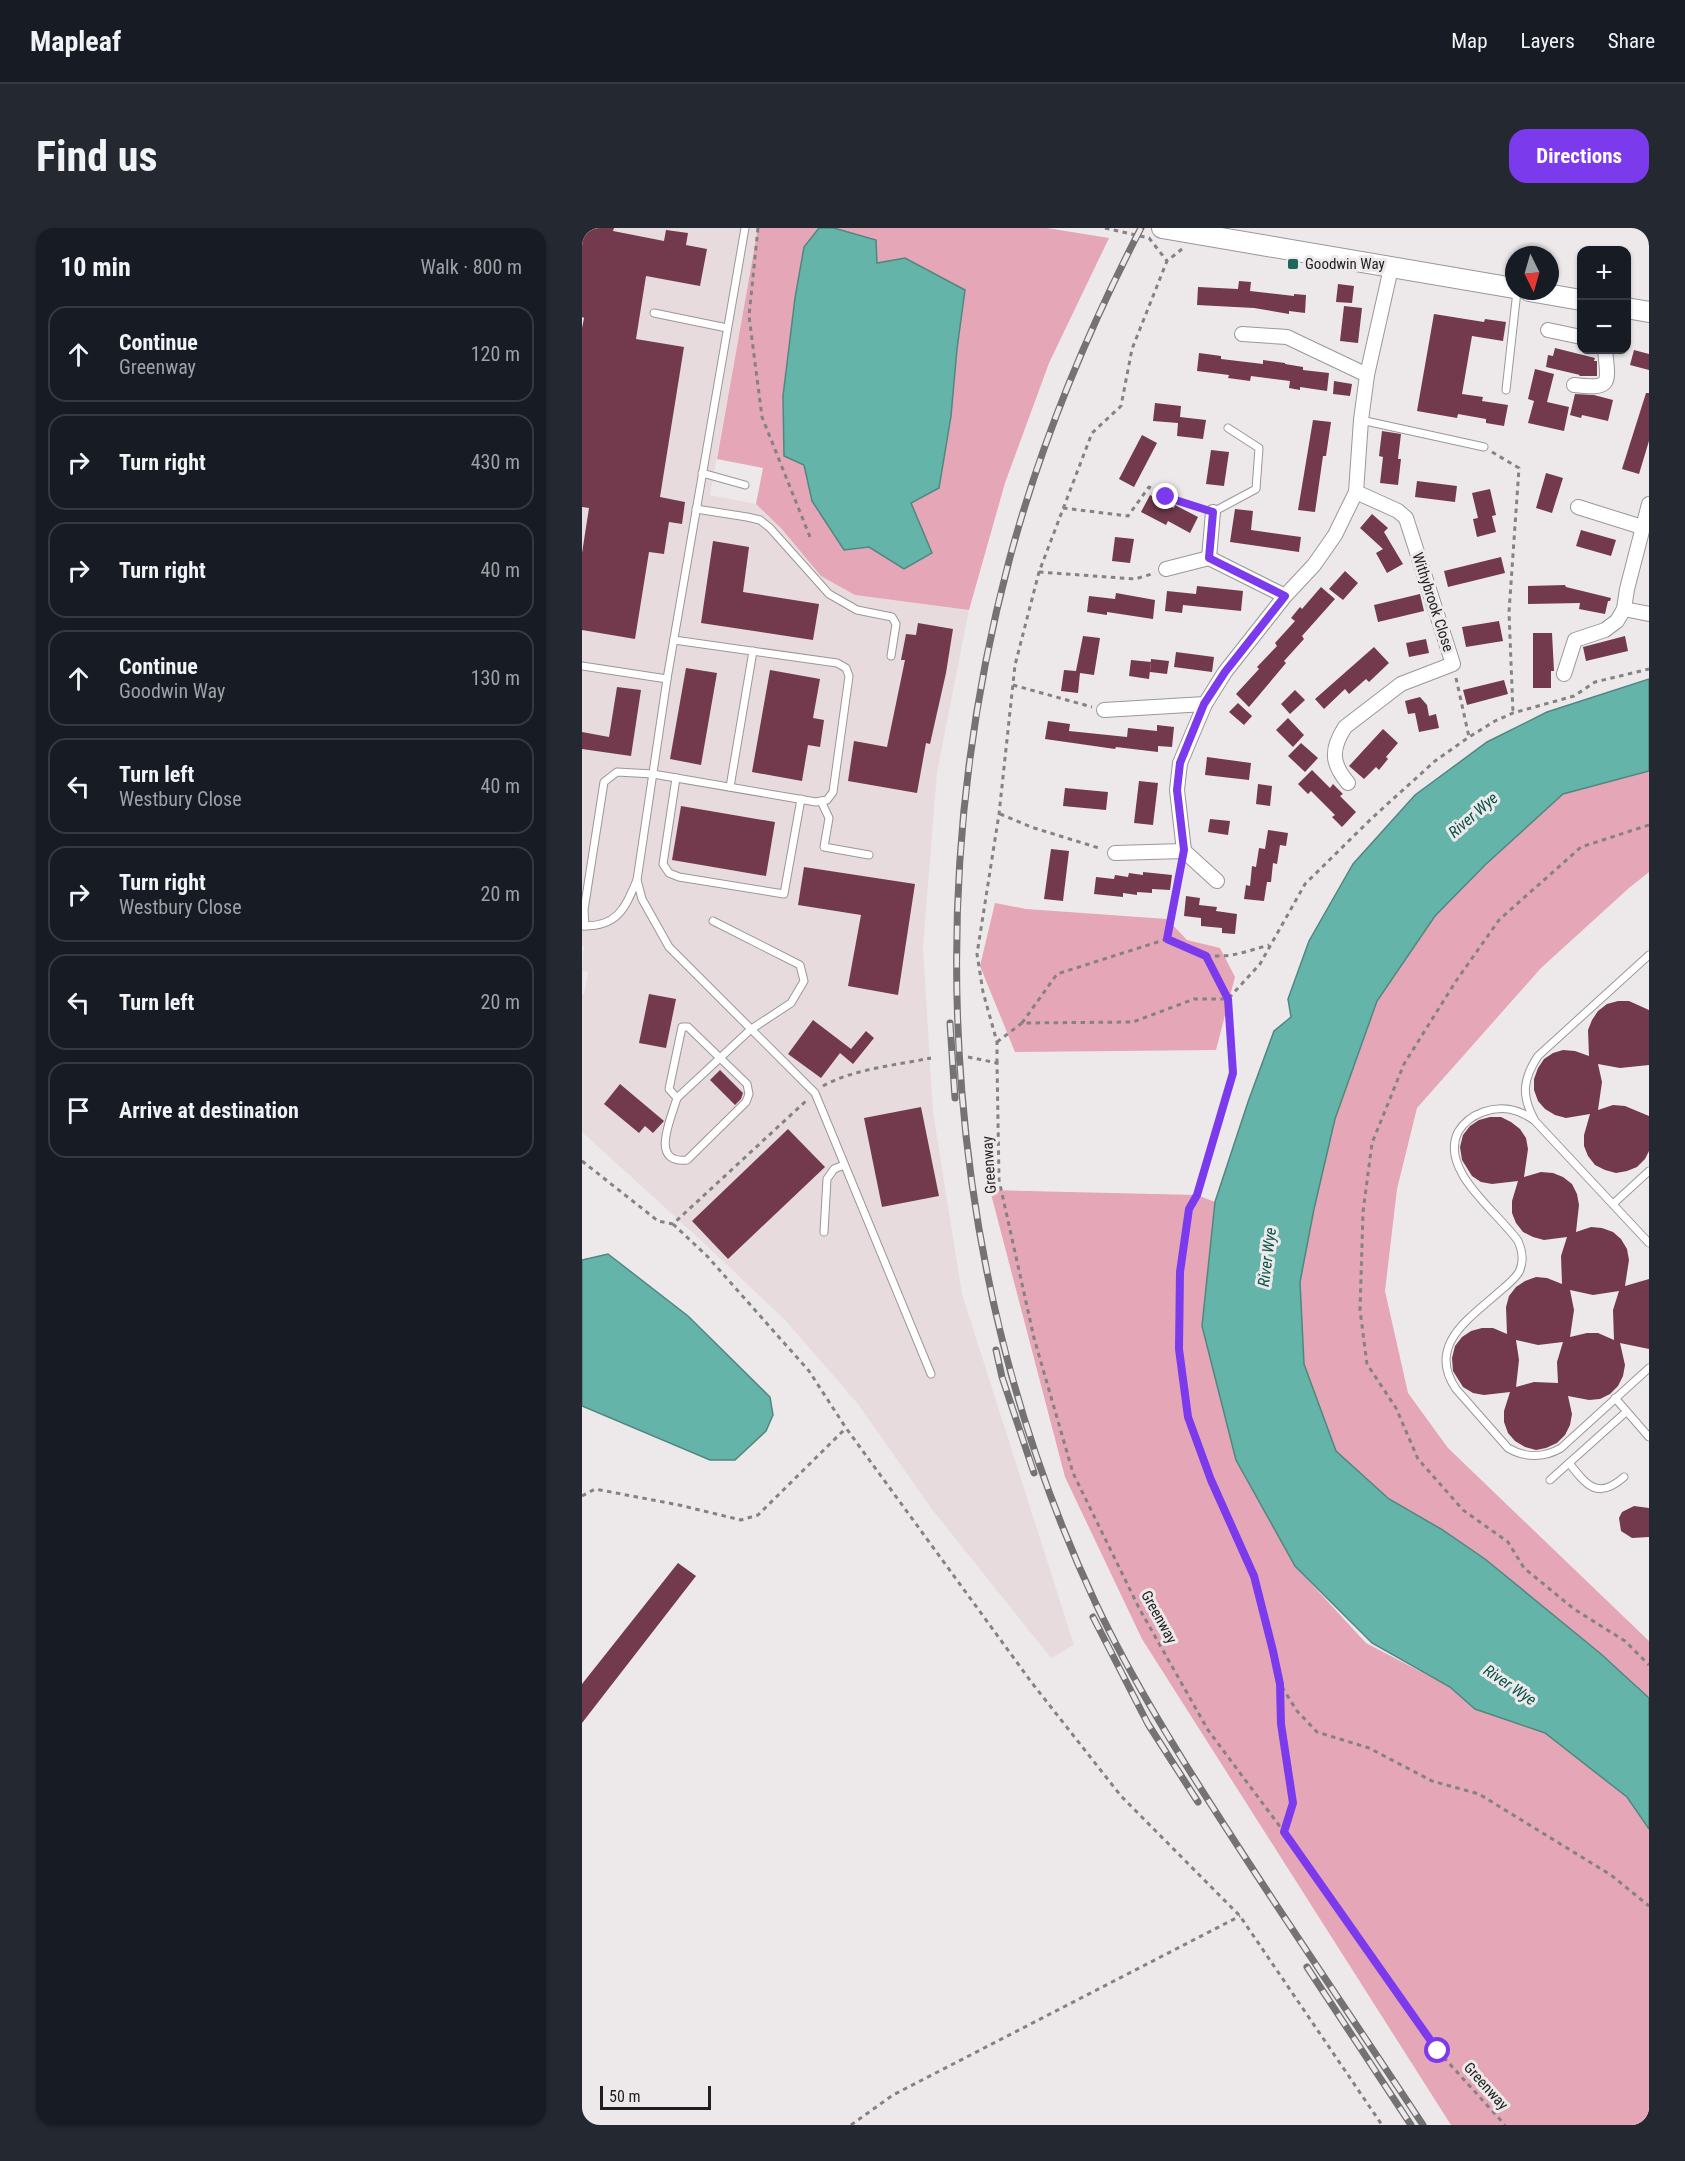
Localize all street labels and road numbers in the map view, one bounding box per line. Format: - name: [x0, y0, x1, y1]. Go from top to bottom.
- street label: Withybrook Close: [1408, 550, 1458, 654]
- street label: Greenway: [978, 1136, 1000, 1194]
- street label: Greenway: [1137, 1587, 1181, 1647]
- street label: Greenway: [1460, 2059, 1512, 2113]

